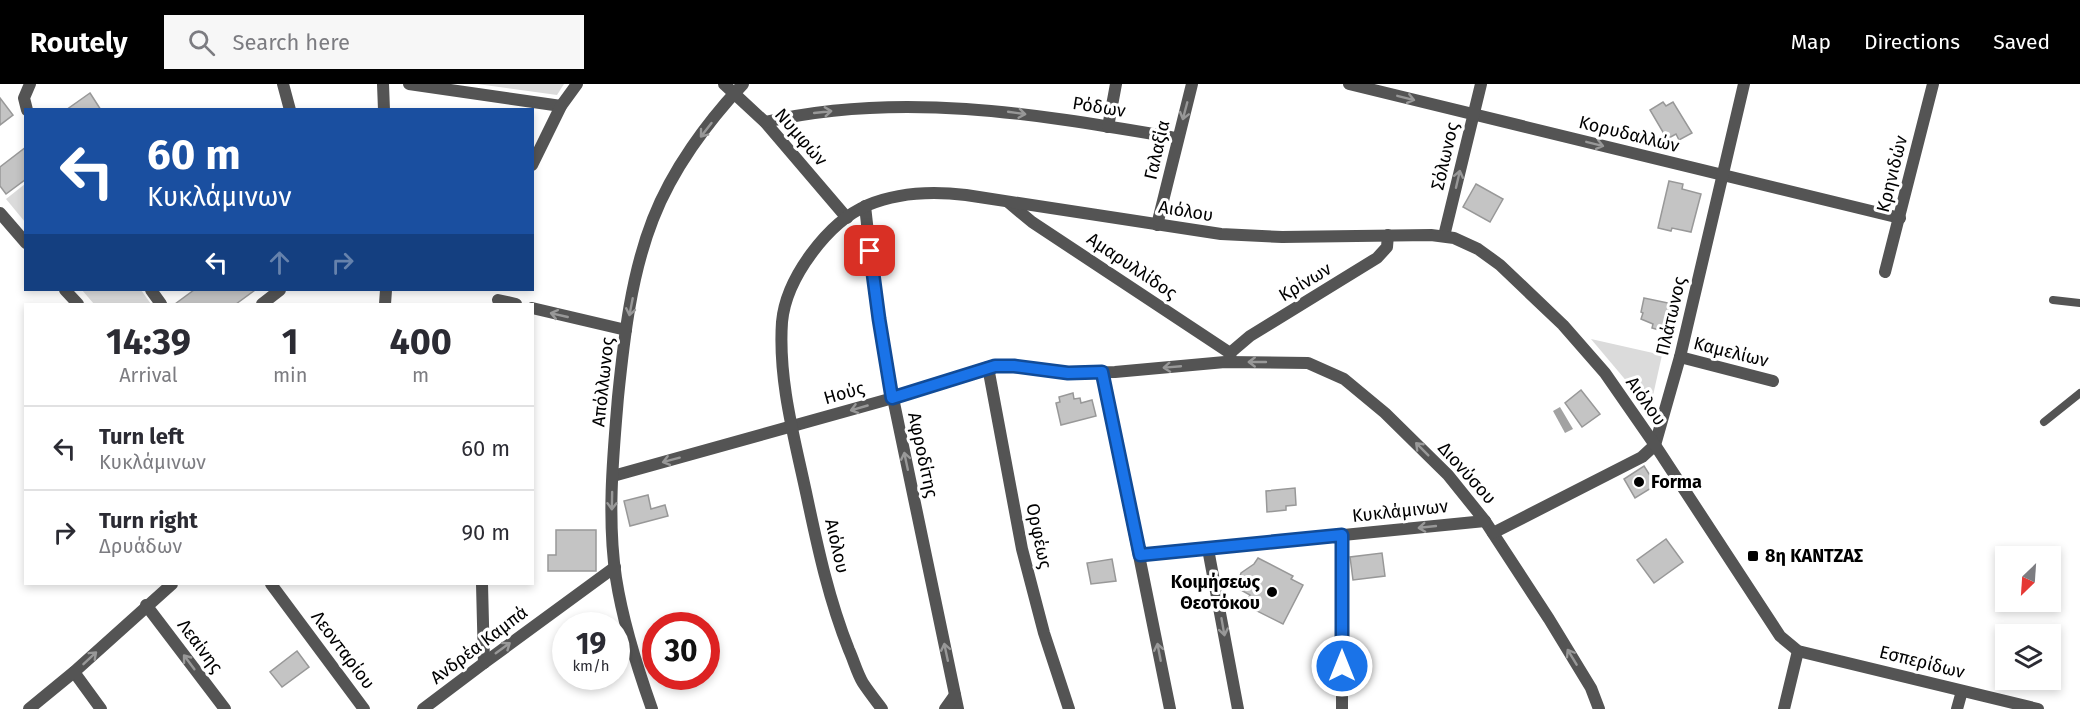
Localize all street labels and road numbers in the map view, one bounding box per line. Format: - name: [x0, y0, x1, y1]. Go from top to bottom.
- street label: Ρόδων: [1071, 92, 1127, 122]
- street label: Νυμφών: [770, 104, 832, 170]
- street label: Κορυδαλλών: [1577, 111, 1682, 157]
- street label: Γαλαξία: [1139, 118, 1175, 182]
- street label: Σόλωνος: [1427, 119, 1464, 192]
- street label: Kρηνιδών: [1872, 133, 1912, 215]
- street label: Αιόλου: [1157, 196, 1215, 226]
- street label: Αμαρυλλίδος: [1083, 228, 1182, 305]
- street label: Κρίνων: [1275, 258, 1336, 306]
- street label: Πλάτωνος: [1651, 274, 1691, 358]
- street label: Καμελίων: [1691, 332, 1771, 372]
- street label: Απόλλωνος: [587, 336, 619, 428]
- street label: Αιόλου: [1621, 372, 1671, 430]
- street label: Ηούς: [821, 377, 868, 409]
- street label: Αφροδίτης: [903, 410, 943, 500]
- street label: Διονύσου: [1433, 437, 1501, 509]
- street label: Κυκλάμινων: [1351, 495, 1449, 527]
- street label: Ορφέως: [1021, 501, 1057, 571]
- street label: Αιόλου: [820, 517, 854, 575]
- street label: Ανδρέα Καμπά: [426, 601, 532, 689]
- street label: Λεονταρίου: [306, 607, 380, 693]
- street label: Λεαίνης: [173, 615, 228, 678]
- street label: Εσπερίδων: [1877, 641, 1967, 683]

